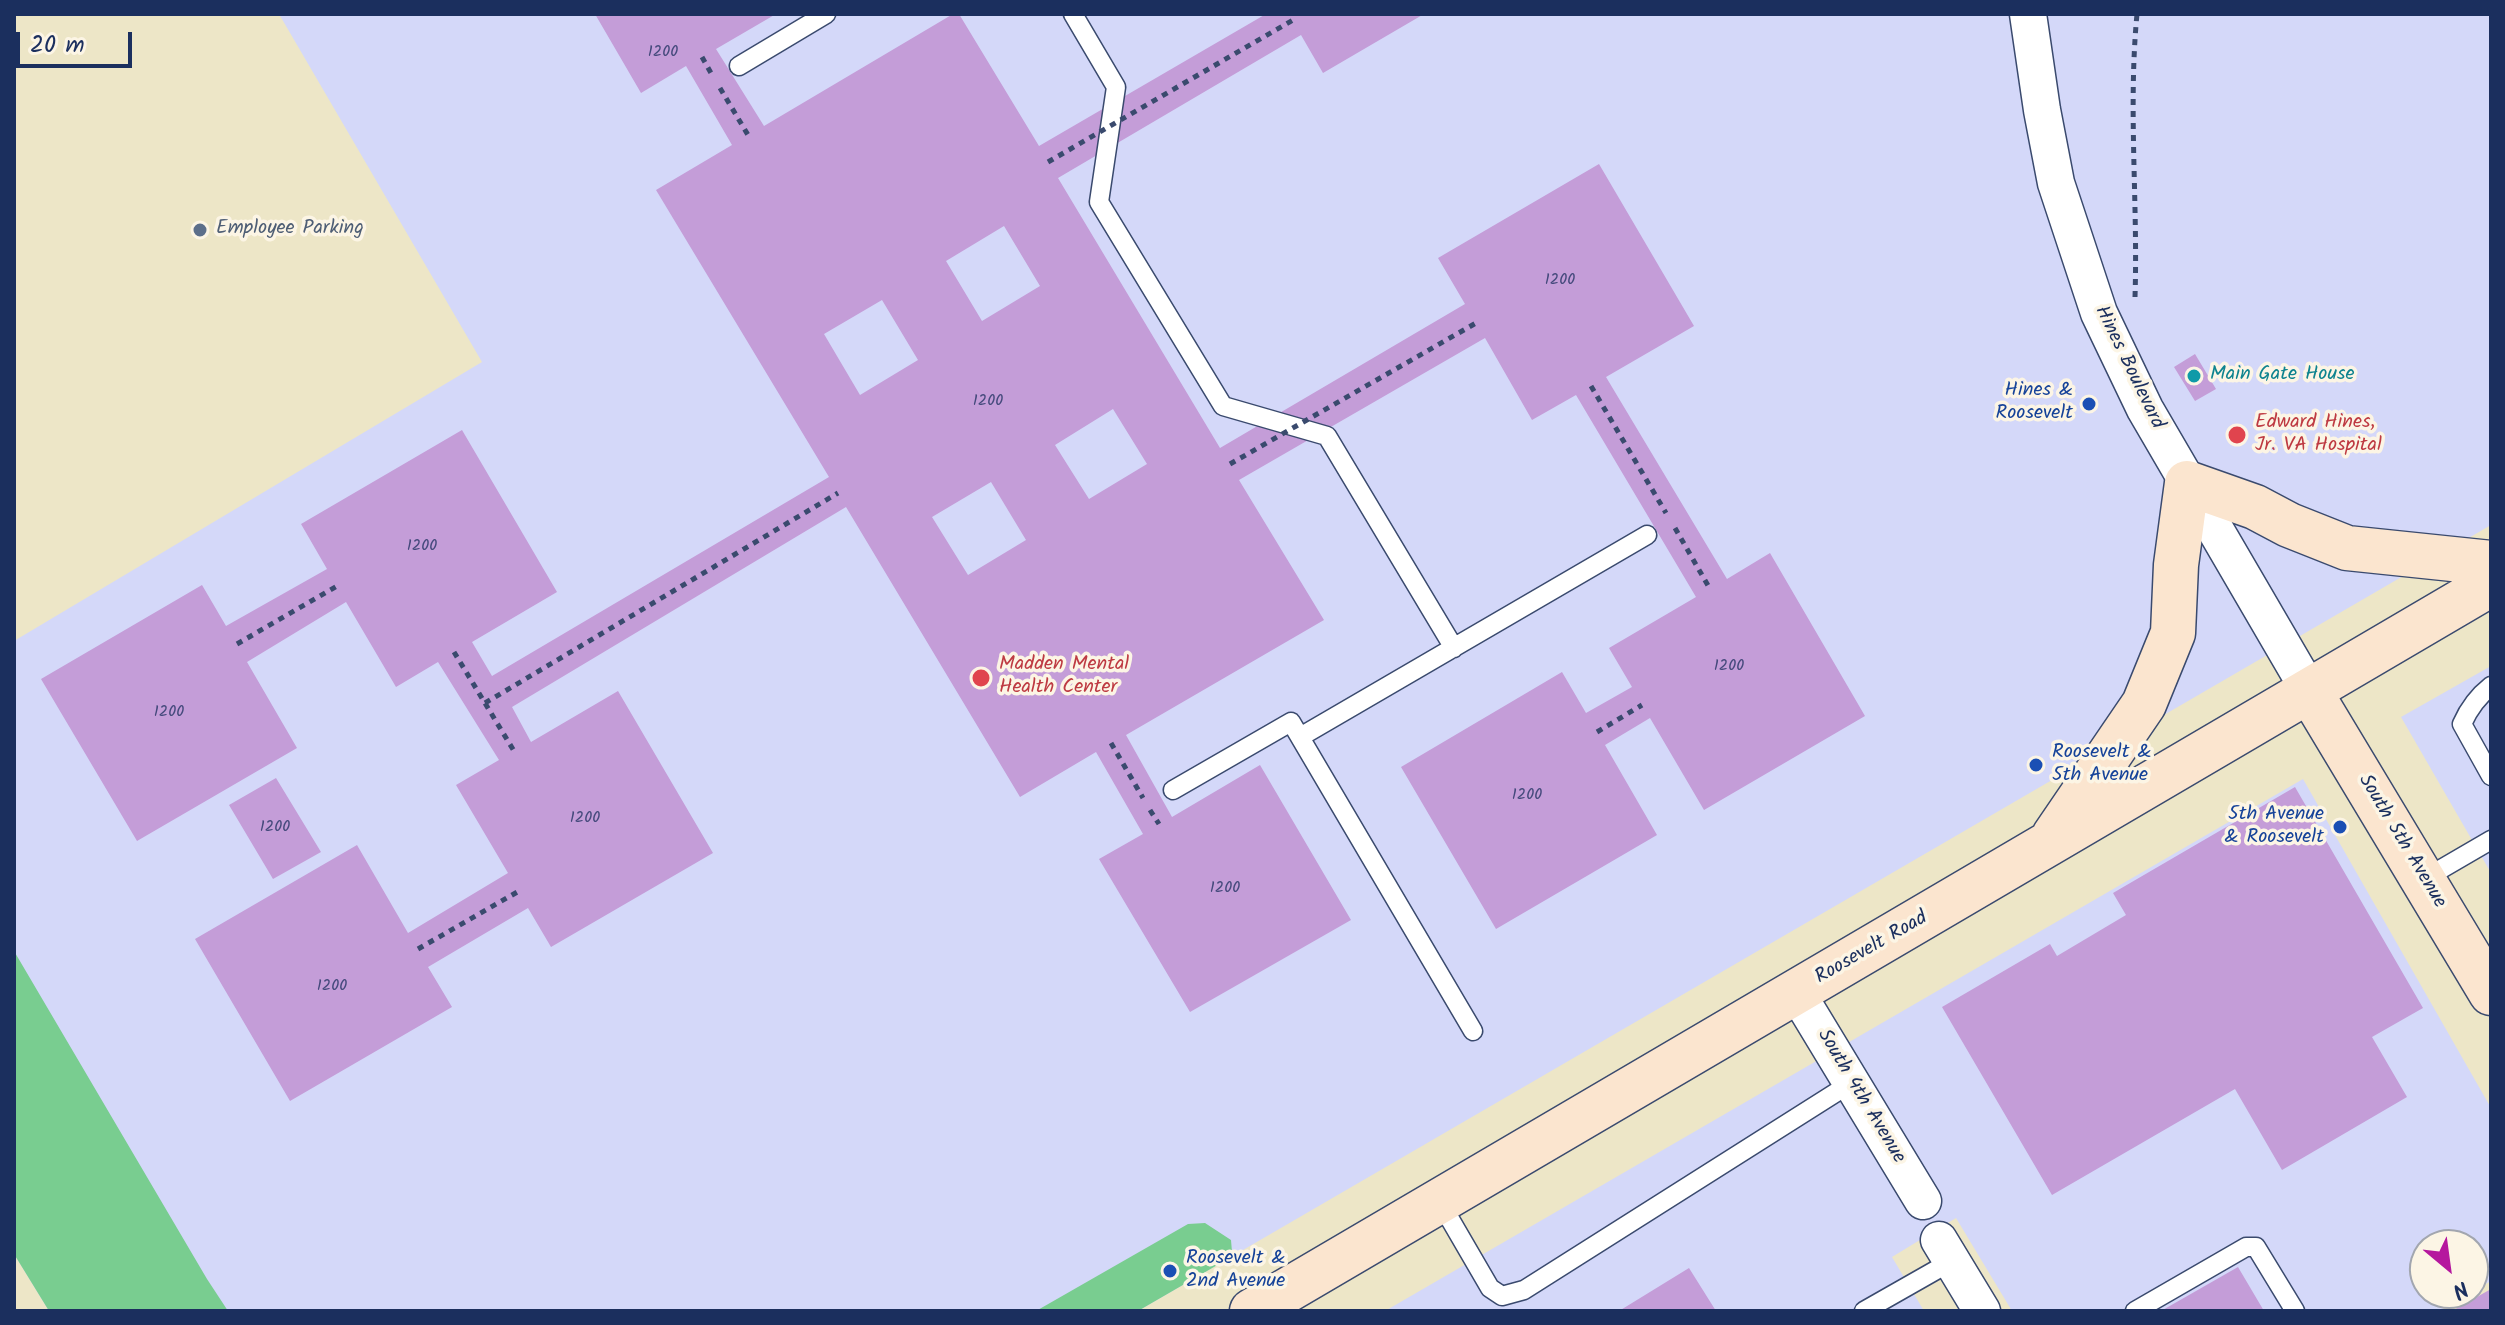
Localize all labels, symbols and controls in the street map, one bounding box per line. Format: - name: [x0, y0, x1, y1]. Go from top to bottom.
- scale bar: [20, 16, 136, 66]
- text: 20 m: [30, 26, 85, 65]
- house number: 1200: [648, 43, 678, 63]
- place label: Employee Parking: [216, 218, 364, 242]
- marker: Employee Parking: [191, 221, 209, 239]
- house number: 1200: [1545, 271, 1575, 291]
- street label: Hines Boulevard: [2088, 302, 2168, 434]
- place label: Main Gate House: [2210, 364, 2355, 388]
- marker: Main Gate House: [2185, 367, 2203, 385]
- place label: Hines & Roosevelt: [1996, 380, 2073, 427]
- house number: 1200: [973, 392, 1003, 412]
- marker: Hines & Roosevelt: [2080, 395, 2098, 413]
- place label: Edward Hines, Jr. VA Hospital: [2255, 412, 2382, 459]
- marker: Edward Hines, Jr. VA Hospital: [2226, 424, 2248, 446]
- house number: 1200: [407, 537, 437, 557]
- place label: Madden Mental Health Center: [999, 654, 1129, 701]
- house number: 1200: [1714, 657, 1744, 677]
- marker: Madden Mental Health Center: [970, 667, 992, 689]
- house number: 1200: [154, 703, 184, 723]
- place label: Roosevelt & 5th Avenue: [2052, 742, 2151, 789]
- marker: Roosevelt & 5th Avenue: [2027, 756, 2045, 774]
- street label: South 5th Avenue: [2352, 771, 2450, 913]
- house number: 1200: [1512, 786, 1542, 806]
- place label: 5th Avenue & Roosevelt: [2225, 804, 2324, 851]
- house number: 1200: [570, 809, 600, 829]
- house number: 1200: [260, 818, 290, 838]
- marker: 5th Avenue & Roosevelt: [2331, 818, 2349, 836]
- house number: 1200: [1210, 879, 1240, 899]
- street label: Roosevelt Road: [1812, 907, 1932, 991]
- house number: 1200: [317, 977, 347, 997]
- street label: South 4th Avenue: [1811, 1026, 1909, 1168]
- north arrow: [2409, 1229, 2489, 1309]
- place label: Roosevelt & 2nd Avenue: [1186, 1248, 1285, 1295]
- marker: Roosevelt & 2nd Avenue: [1161, 1262, 1179, 1280]
- text: N: [2445, 1270, 2474, 1307]

